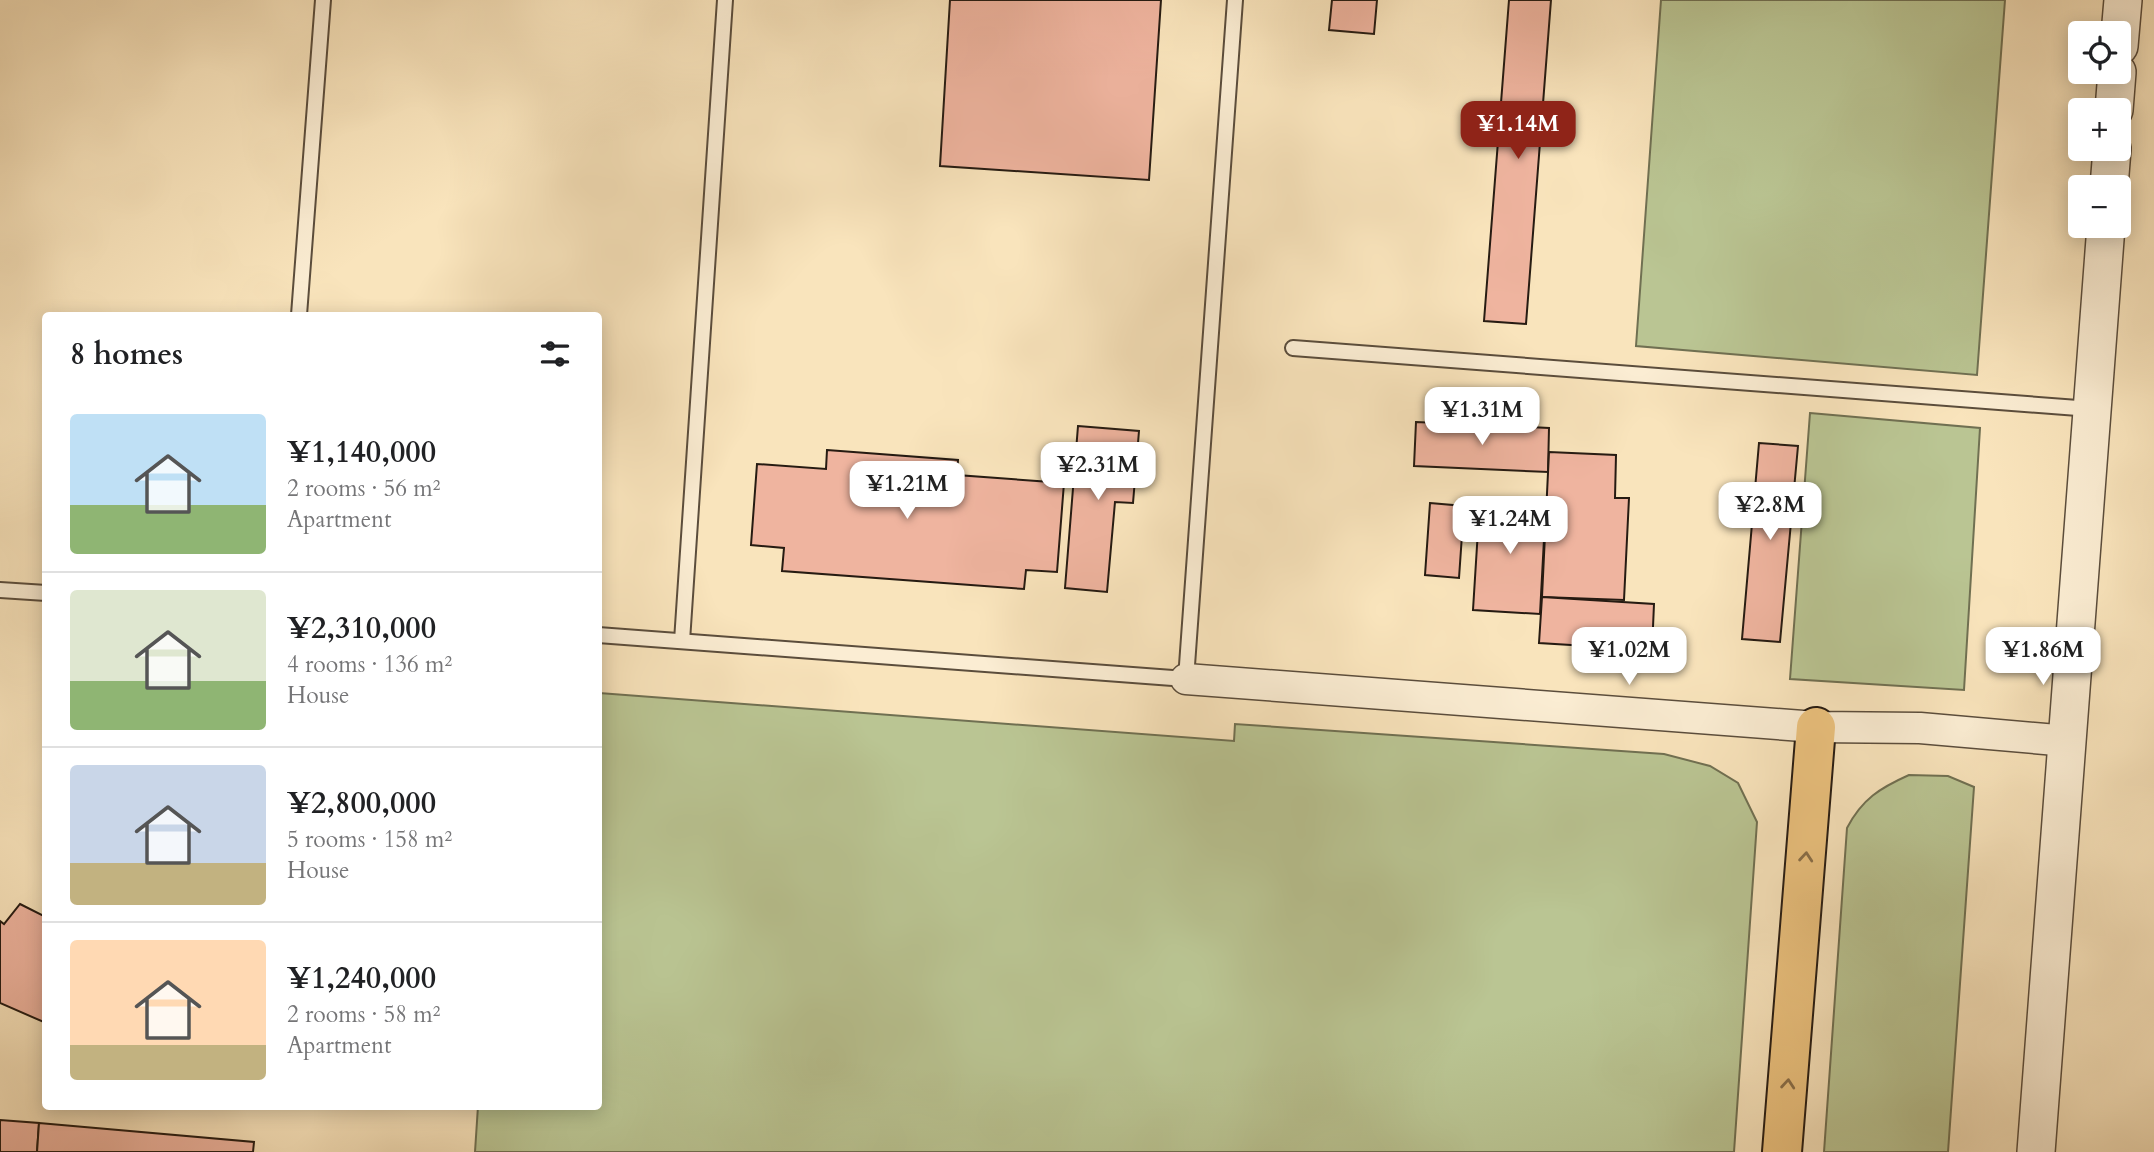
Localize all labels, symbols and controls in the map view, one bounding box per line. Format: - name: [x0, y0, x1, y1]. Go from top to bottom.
- map controls: [2068, 21, 2131, 238]
- button: locate: [2068, 21, 2131, 84]
- button: +: [2068, 98, 2131, 161]
- pin: ¥1.14M: [1461, 102, 1575, 161]
- text: ¥1.14M: [1477, 108, 1559, 139]
- button: −: [2068, 175, 2131, 238]
- text: 8 homes: [70, 334, 183, 375]
- icon: filters: [536, 335, 574, 373]
- pin: ¥1.31M: [1425, 388, 1539, 447]
- text: ¥1.31M: [1441, 394, 1523, 425]
- text: ¥1,140,000: [287, 432, 436, 473]
- icon: home: [126, 442, 210, 526]
- pin: ¥2.31M: [1041, 442, 1155, 502]
- text: ¥2.31M: [1057, 449, 1139, 480]
- pin: ¥1.21M: [850, 462, 964, 521]
- text: ¥1.21M: [866, 468, 948, 499]
- text: 2 rooms · 56 m²: [287, 473, 440, 504]
- pin: ¥2.8M: [1721, 482, 1819, 542]
- text: ¥2.8M: [1735, 489, 1805, 520]
- pin: ¥1.24M: [1453, 496, 1567, 556]
- text: ¥1.24M: [1469, 503, 1551, 534]
- text: Apartment: [287, 504, 391, 535]
- text: ¥2,310,000: [287, 608, 436, 649]
- icon: home: [126, 618, 210, 702]
- pin: ¥1.02M: [1572, 628, 1686, 687]
- pin: ¥1.86M: [1986, 628, 2100, 687]
- text: ¥1.02M: [1588, 634, 1670, 665]
- text: ¥1.86M: [2002, 634, 2084, 665]
- text: 4 rooms · 136 m²: [287, 649, 452, 680]
- text: House: [287, 680, 349, 711]
- text: ¥2,800,000: [287, 783, 436, 824]
- icon: home: [126, 793, 210, 877]
- text: 5 rooms · 158 m²: [287, 824, 452, 855]
- one-way arrow: [1798, 851, 1813, 862]
- text: House: [287, 855, 349, 886]
- text: ¥1,240,000: [287, 958, 436, 999]
- icon: home: [126, 968, 210, 1052]
- text: 2 rooms · 58 m²: [287, 999, 440, 1030]
- text: Apartment: [287, 1030, 391, 1061]
- one-way arrow: [1780, 1078, 1795, 1089]

